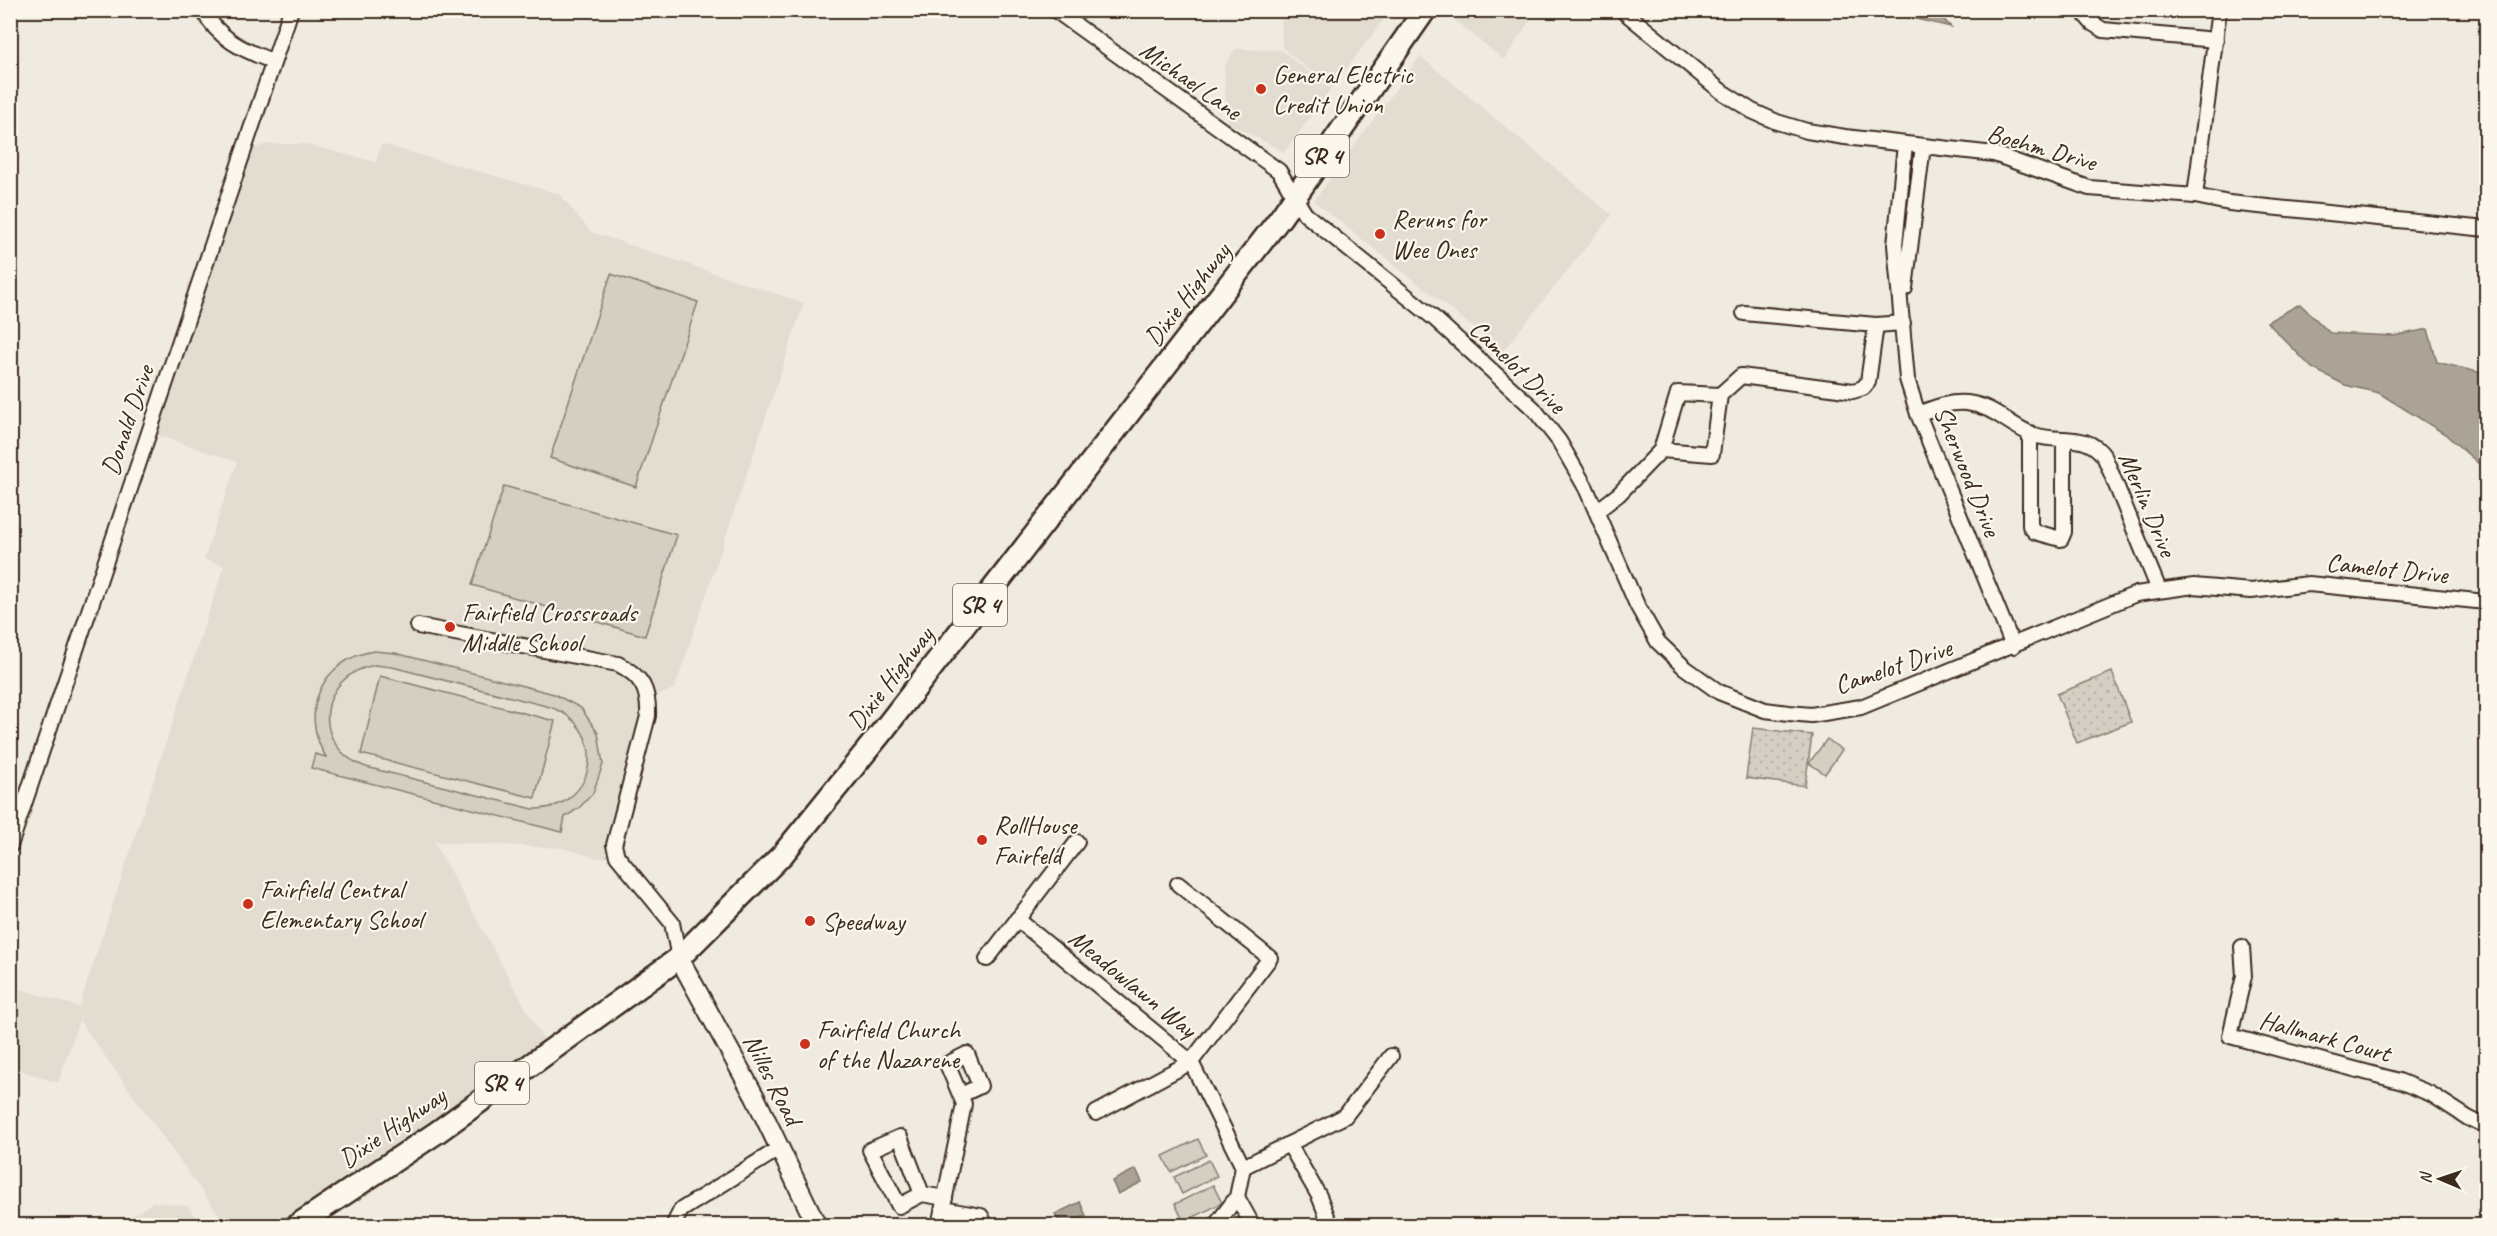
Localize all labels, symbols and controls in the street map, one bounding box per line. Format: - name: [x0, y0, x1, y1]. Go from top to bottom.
- street label: Michael Lane: [1133, 33, 1249, 128]
- place label: General Electric Credit Union: [1273, 58, 1414, 121]
- marker: General Electric Credit Union: [1254, 82, 1268, 96]
- street label: Boehm Drive: [1984, 116, 2103, 179]
- road number: SR 4: [1295, 135, 1349, 177]
- place label: Reruns for Wee Ones: [1392, 203, 1488, 266]
- marker: Reruns for Wee Ones: [1373, 227, 1387, 241]
- street label: Dixie Highway: [1137, 234, 1239, 353]
- street label: Camelot Drive: [1462, 312, 1574, 422]
- street label: Donald Drive: [93, 358, 162, 479]
- street label: Sherwood Drive: [1926, 401, 2009, 543]
- street label: Merlin Drive: [2111, 447, 2185, 564]
- street label: Camelot Drive: [2325, 546, 2451, 591]
- road number: SR 4: [953, 584, 1007, 626]
- place label: Fairfield Crossroads Middle School: [462, 596, 639, 659]
- street label: Dixie Highway: [840, 618, 942, 737]
- marker: Fairfield Crossroads Middle School: [443, 620, 457, 634]
- street label: Camelot Drive: [1830, 631, 1958, 702]
- place label: RollHouse Fairfeld: [994, 809, 1079, 872]
- marker: RollHouse Fairfeld: [975, 833, 989, 847]
- place label: Fairfield Central Elementary School: [260, 873, 427, 936]
- marker: Fairfield Central Elementary School: [241, 897, 255, 911]
- place label: Speedway: [822, 905, 907, 938]
- marker: Speedway: [803, 914, 817, 928]
- street label: Meadowlawn Way: [1062, 922, 1205, 1046]
- street label: Hallmark Court: [2256, 1003, 2396, 1070]
- place label: Fairfield Church of the Nazarene: [817, 1013, 962, 1076]
- street label: Nilles Road: [736, 1028, 811, 1134]
- marker: Fairfield Church of the Nazarene: [798, 1037, 812, 1051]
- road number: SR 4: [475, 1062, 529, 1104]
- street label: Dixie Highway: [332, 1078, 454, 1175]
- north arrow: [2410, 1149, 2470, 1209]
- text: N: [2416, 1170, 2436, 1184]

